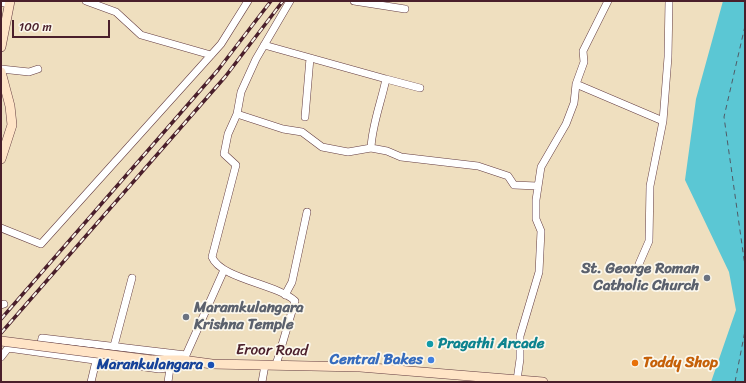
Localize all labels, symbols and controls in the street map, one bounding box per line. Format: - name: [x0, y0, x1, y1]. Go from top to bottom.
- scale bar: [14, 12, 112, 38]
- text: 100 m: [19, 16, 52, 38]
- place label: St. George Roman Catholic Church: [581, 260, 699, 295]
- marker: St. George Roman Catholic Church: [702, 273, 712, 283]
- place label: Maramkulangara Krishna Temple: [194, 299, 304, 334]
- marker: Maramkulangara Krishna Temple: [181, 312, 191, 322]
- place label: Pragathi Arcade: [438, 335, 544, 353]
- marker: Pragathi Arcade: [425, 339, 435, 349]
- street label: Eroor Road: [236, 341, 308, 361]
- place label: Central Bakes: [330, 351, 423, 369]
- place label: Toddy Shop: [643, 354, 718, 372]
- marker: Central Bakes: [426, 355, 436, 365]
- place label: Marankulangara: [97, 356, 203, 374]
- marker: Toddy Shop: [630, 358, 640, 368]
- marker: Marankulangara: [206, 360, 216, 370]

